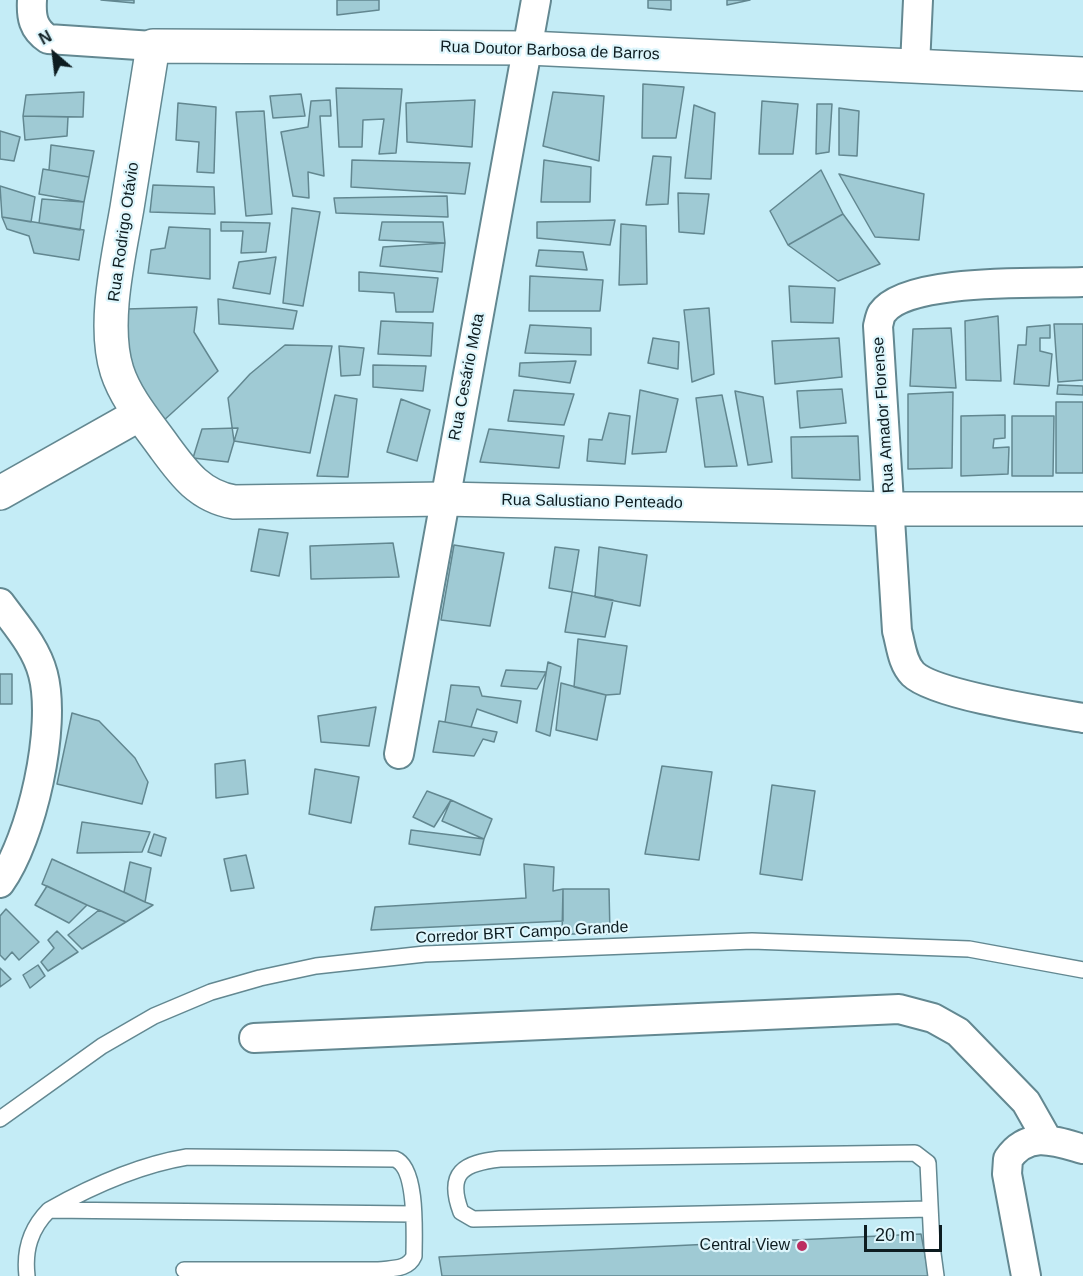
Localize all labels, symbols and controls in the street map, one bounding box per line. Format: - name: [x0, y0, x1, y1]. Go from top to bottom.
- north arrow: [24, 24, 84, 84]
- text: N: [36, 27, 54, 48]
- street label: Rua Doutor Barbosa de Barros: [440, 38, 660, 64]
- street label: Rua Rodrigo Otávio: [105, 161, 143, 303]
- street label: Rua Cesário Mota: [445, 312, 489, 442]
- street label: Rua Amador Florense: [869, 336, 899, 494]
- street label: Rua Salustiano Penteado: [501, 491, 683, 513]
- street label: Corredor BRT Campo Grande: [415, 918, 629, 948]
- scale bar: [867, 1213, 945, 1251]
- text: 20 m: [875, 1225, 915, 1245]
- place label: Central View: [700, 1236, 790, 1256]
- marker: Central View: [795, 1239, 809, 1253]

